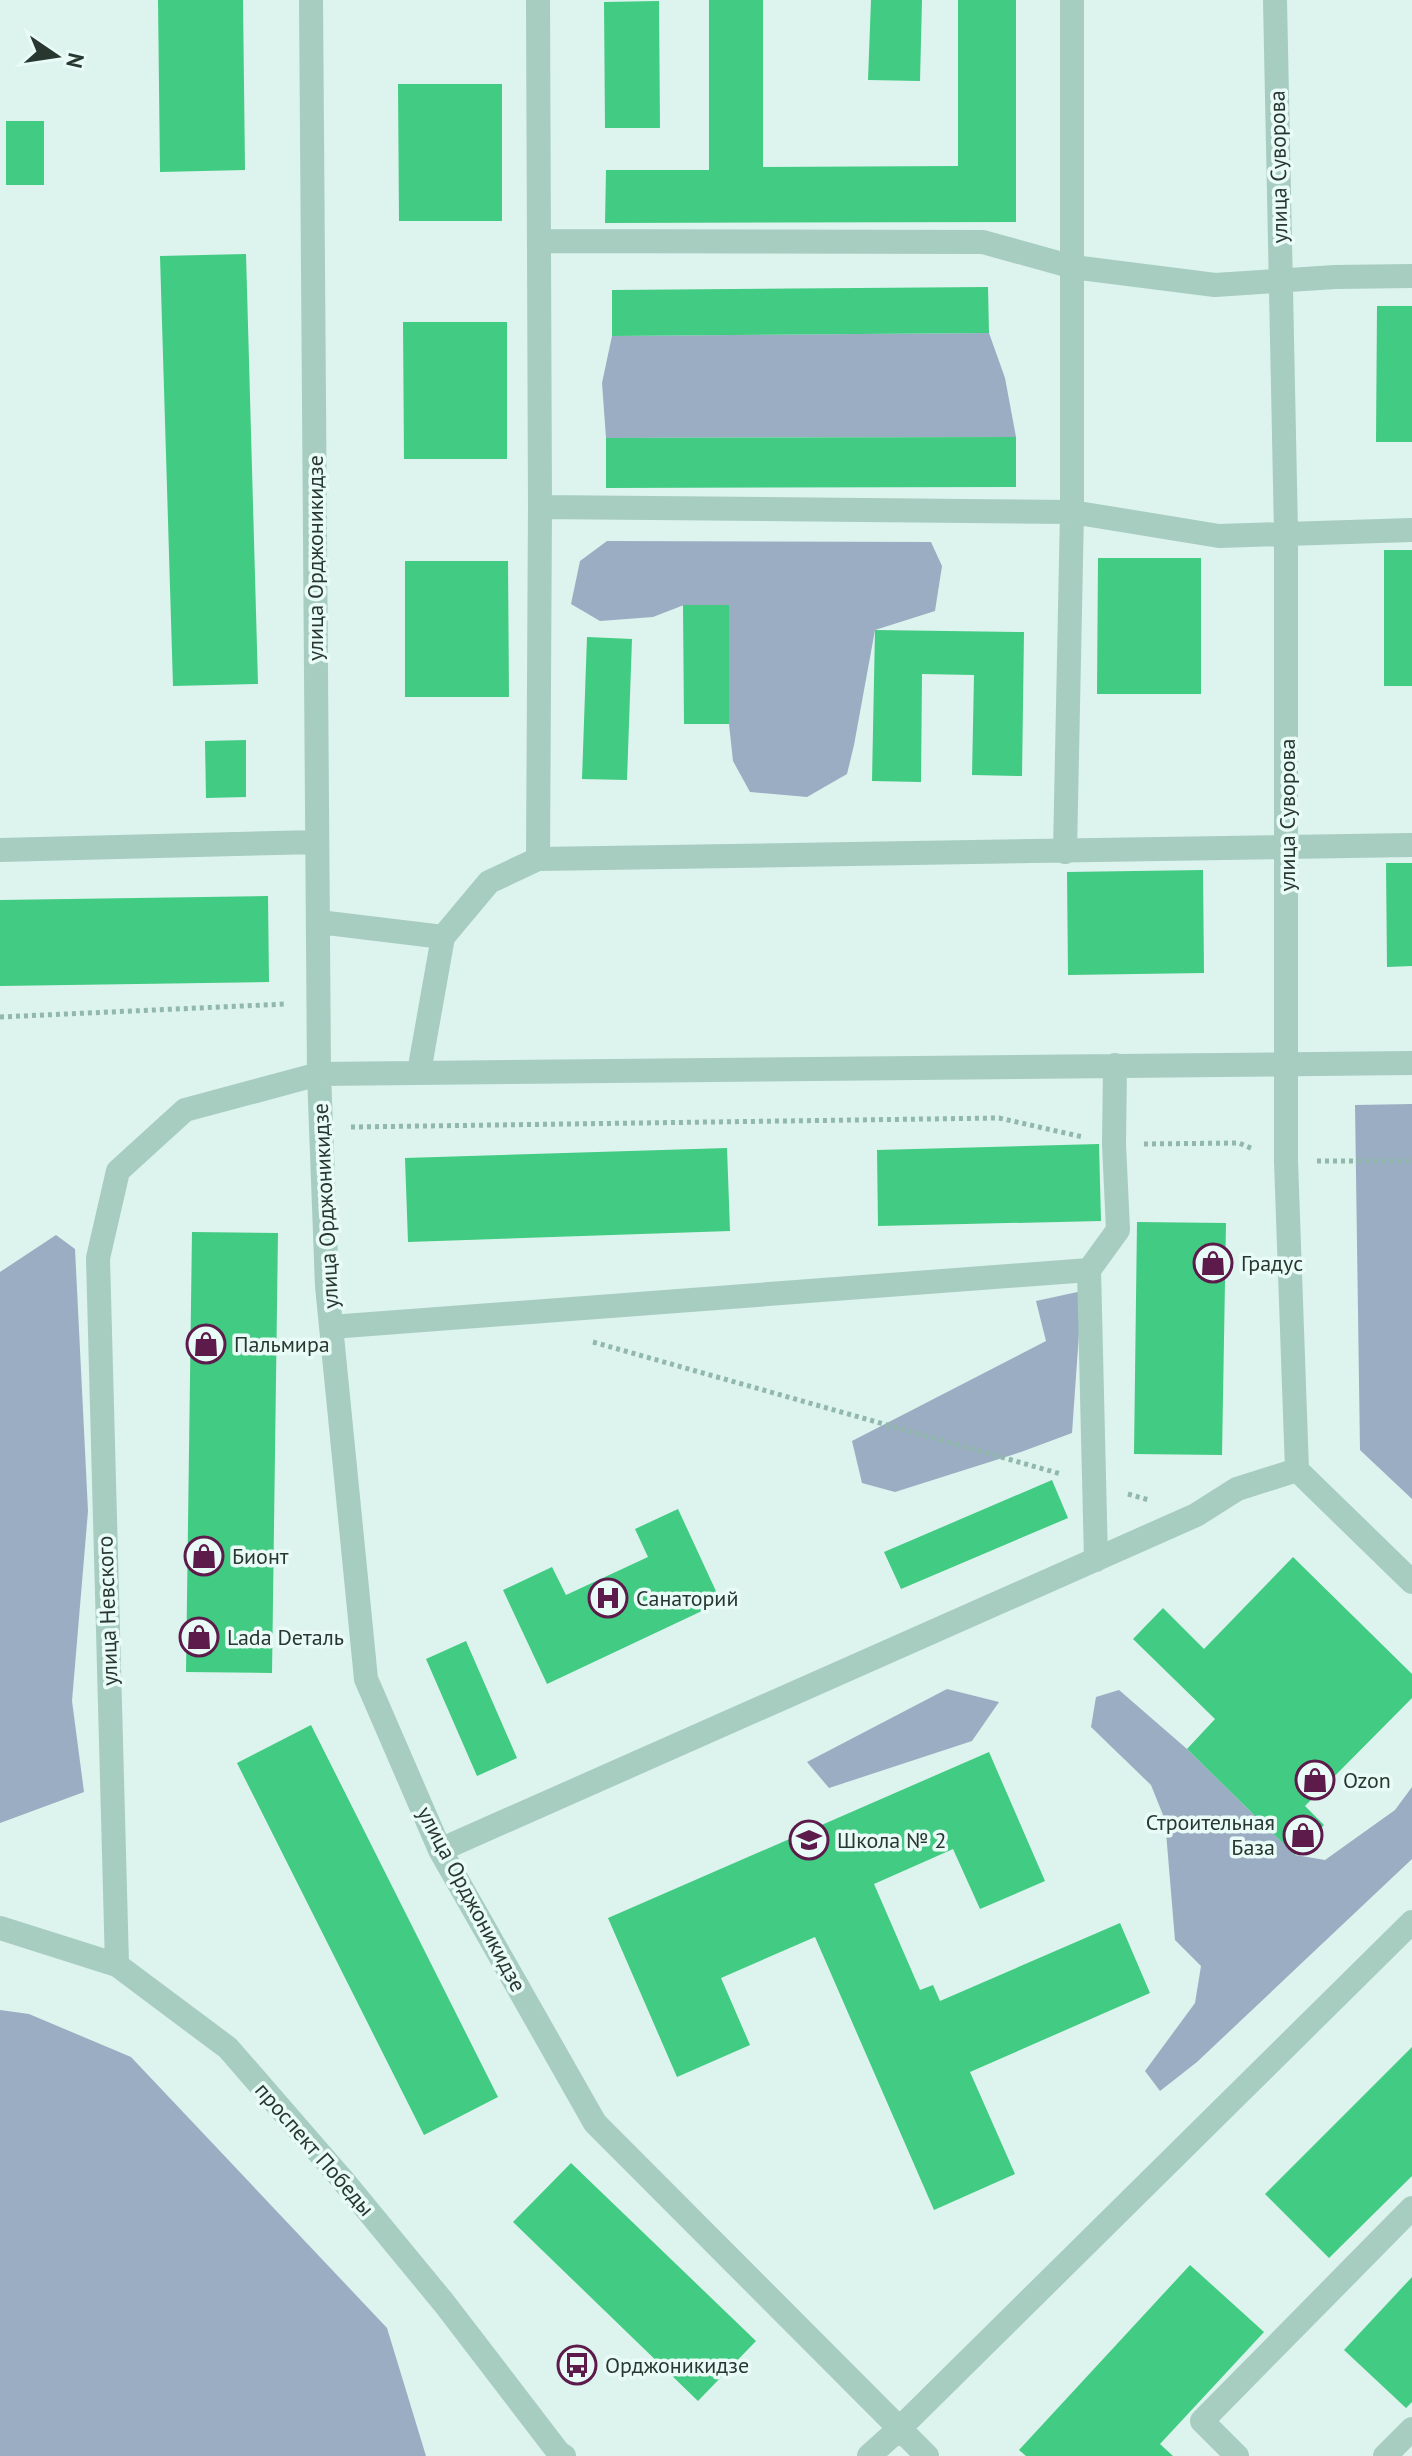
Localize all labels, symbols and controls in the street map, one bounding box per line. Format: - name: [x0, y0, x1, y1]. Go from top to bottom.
- north arrow: [16, 16, 96, 96]
- text: N: [60, 50, 91, 71]
- street label: улица Суворова: [1263, 90, 1293, 244]
- street label: улица Орджоникидзе: [301, 455, 329, 661]
- street label: улица Суворова: [1273, 739, 1301, 891]
- street label: улица Орджоникидзе: [306, 1102, 344, 1310]
- shop icon: Градус: [1192, 1242, 1234, 1284]
- place label: Градус: [1241, 1249, 1303, 1277]
- shop icon: Пальмира: [185, 1323, 227, 1365]
- place label: Пальмира: [234, 1330, 330, 1358]
- street label: улица Невского: [90, 1535, 124, 1687]
- shop icon: Бионт: [183, 1535, 225, 1577]
- place label: Бионт: [232, 1542, 289, 1570]
- hospital icon: Санаторий: [587, 1577, 629, 1619]
- place label: Санаторий: [636, 1584, 738, 1612]
- shop icon: Lada Dеталь: [178, 1616, 220, 1658]
- place label: Lada Dеталь: [227, 1623, 344, 1651]
- shop icon: Ozon: [1294, 1759, 1336, 1801]
- place label: Ozon: [1343, 1766, 1391, 1794]
- street label: улица Орджоникидзе: [411, 1802, 533, 1996]
- place label: Строительная База: [1146, 1808, 1275, 1861]
- shop icon: Строительная База: [1282, 1814, 1324, 1856]
- school or university icon: Школа № 2: [788, 1819, 830, 1861]
- place label: Школа № 2: [837, 1826, 946, 1854]
- street label: проспект Победы: [249, 2076, 381, 2222]
- bus stop icon: Орджоникидзе: [556, 2344, 598, 2386]
- place label: Орджоникидзе: [605, 2351, 749, 2379]

